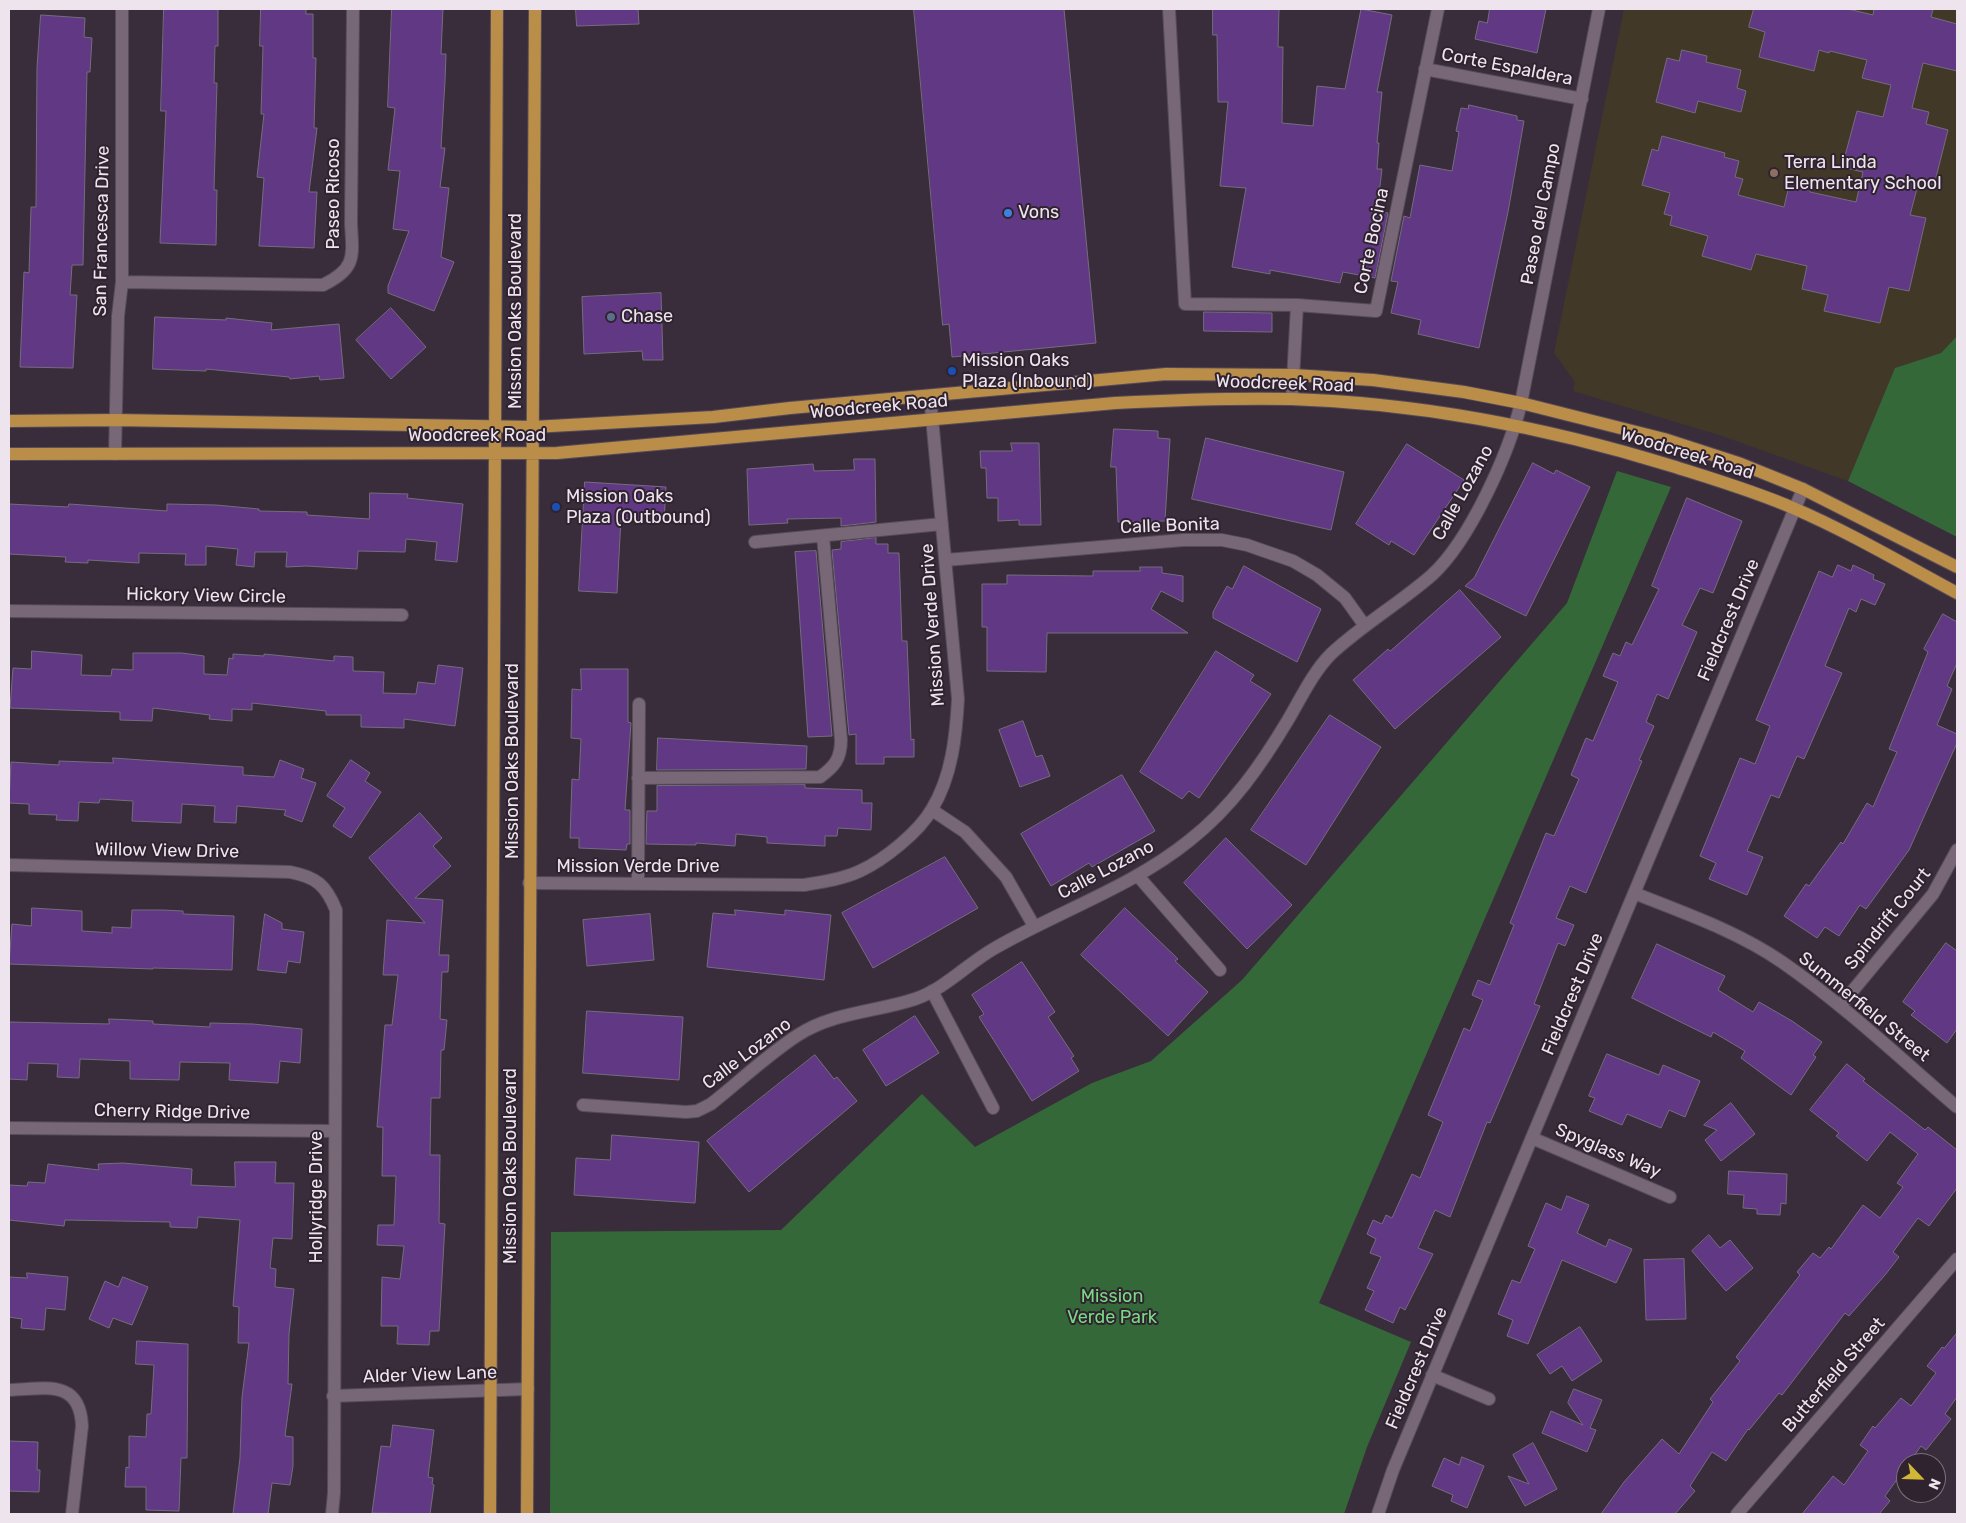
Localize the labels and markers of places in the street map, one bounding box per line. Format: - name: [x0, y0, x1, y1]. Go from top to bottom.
- place label: Terra Linda Elementary School: [1784, 152, 1942, 194]
- marker: Terra Linda Elementary School: [1768, 167, 1780, 179]
- place label: Vons: [1018, 202, 1059, 224]
- marker: Vons: [1002, 207, 1014, 219]
- place label: Chase: [621, 306, 673, 328]
- marker: Chase: [605, 311, 617, 323]
- place label: Mission Oaks Plaza (Inbound): [962, 350, 1093, 392]
- marker: Mission Oaks Plaza (Inbound): [946, 365, 958, 377]
- place label: Mission Oaks Plaza (Outbound): [566, 486, 711, 528]
- marker: Mission Oaks Plaza (Outbound): [550, 501, 562, 513]

